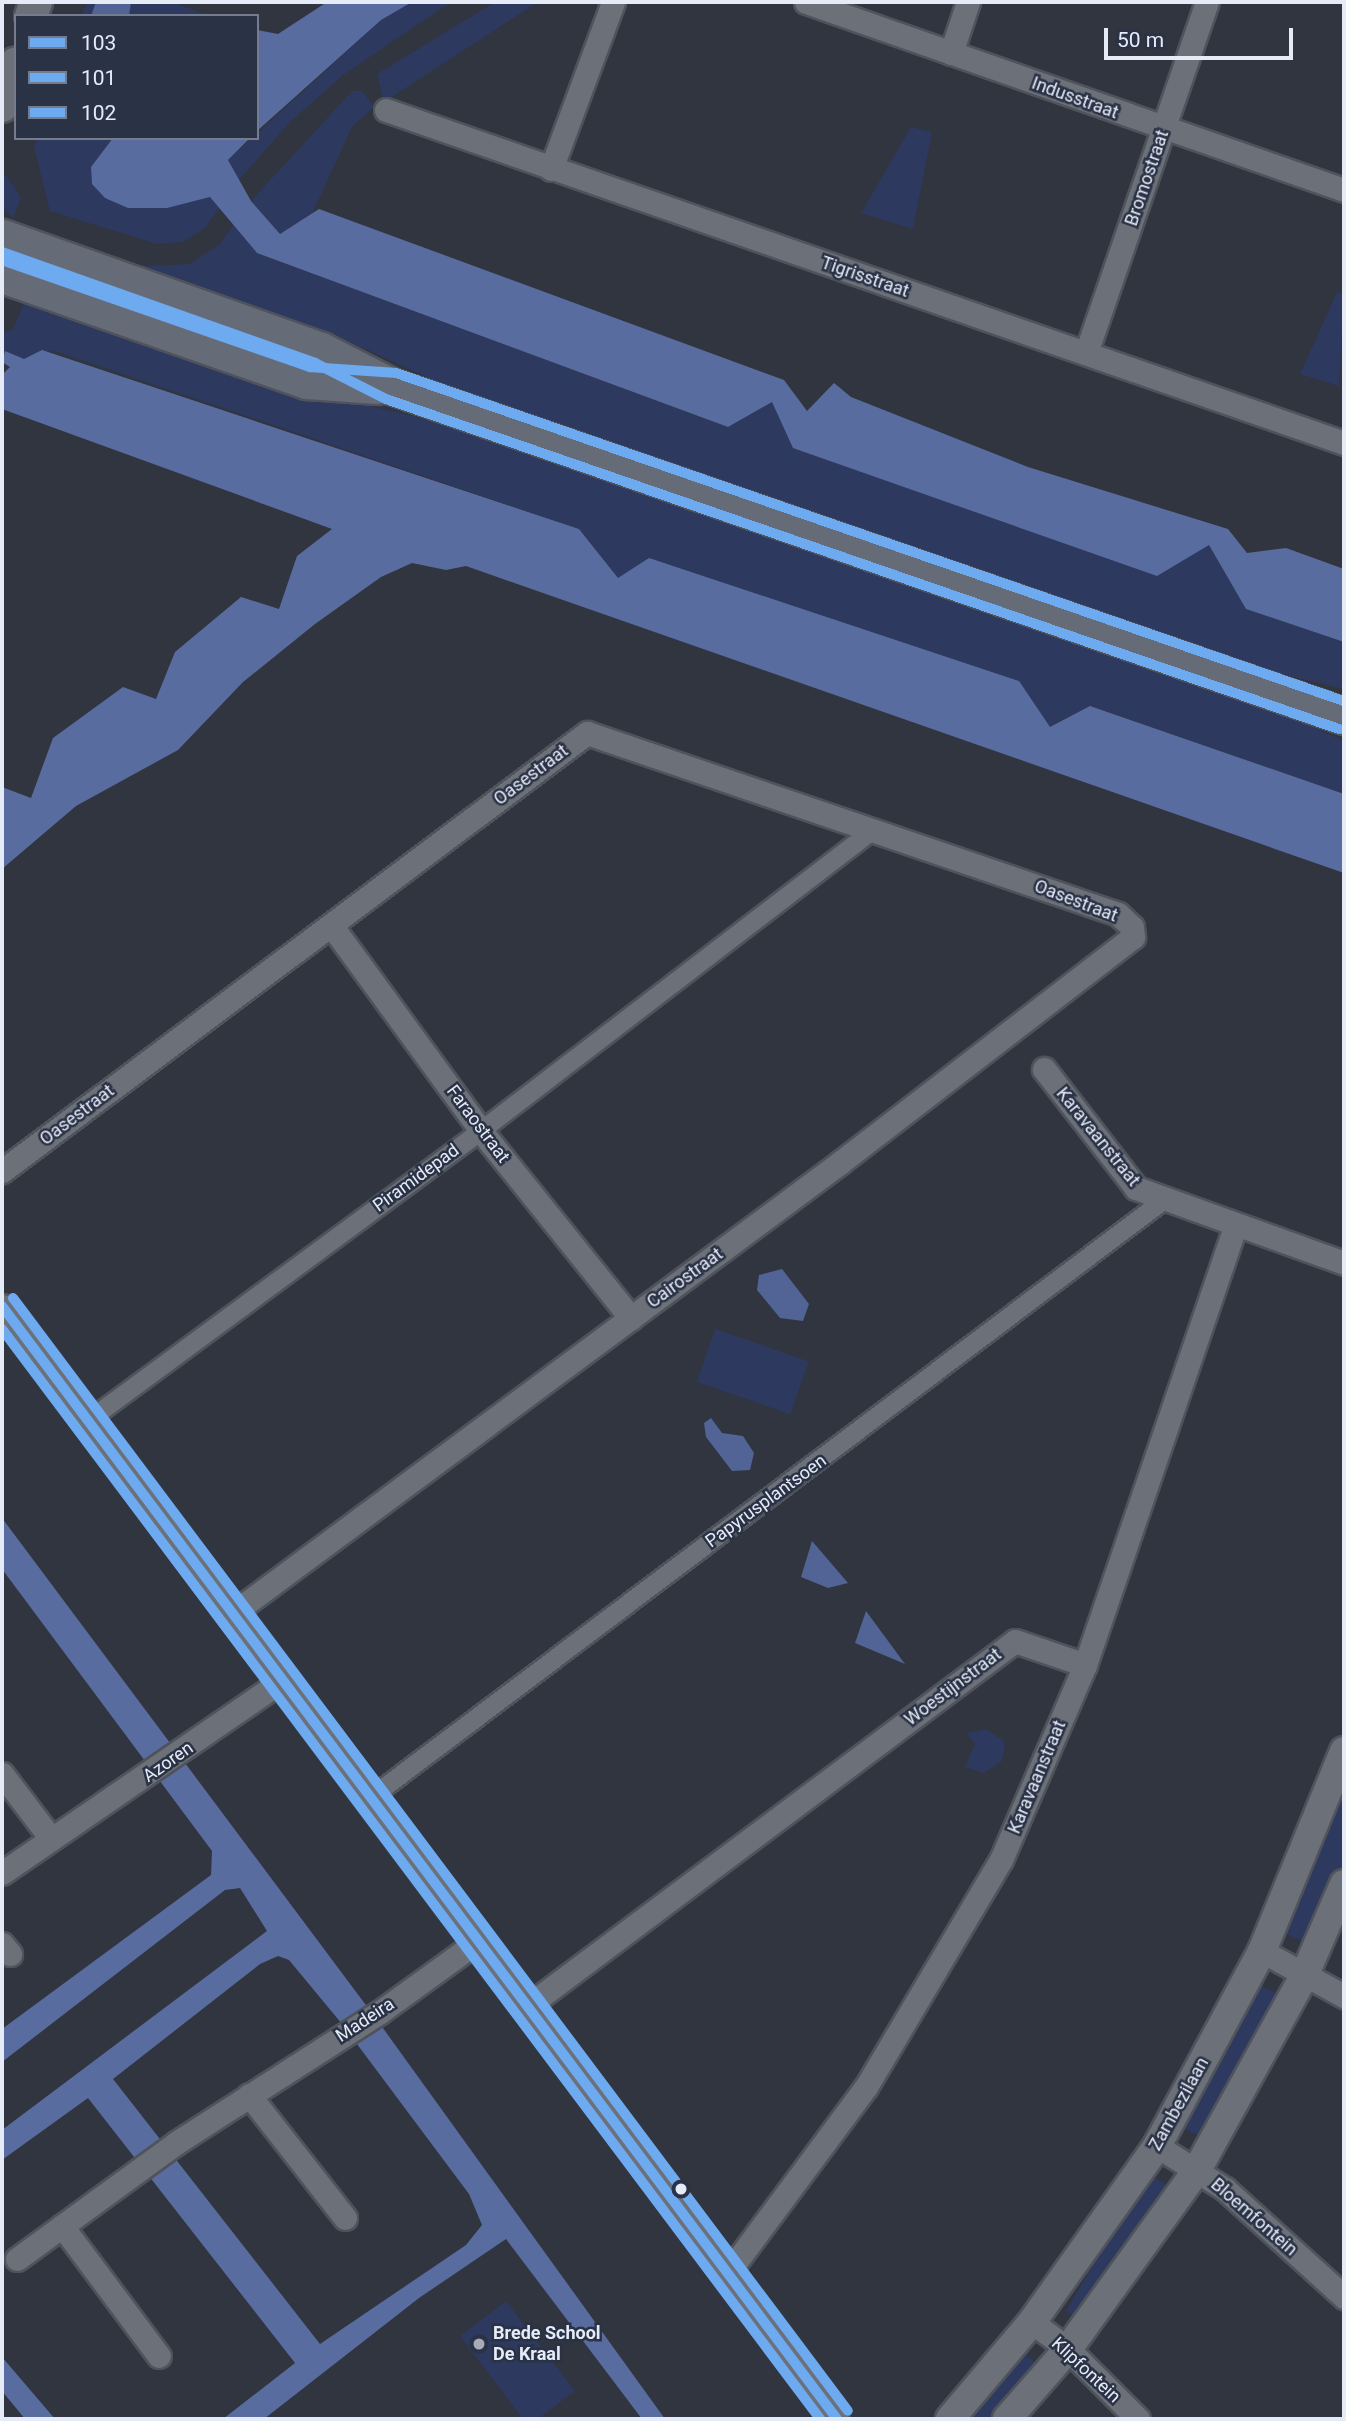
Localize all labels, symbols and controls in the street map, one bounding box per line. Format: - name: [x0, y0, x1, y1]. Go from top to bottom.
- legend: [14, 14, 259, 140]
- scale bar: [1108, 14, 1297, 58]
- text: 50 m: [1117, 28, 1164, 52]
- text: 103: [81, 31, 116, 55]
- text: 101: [81, 66, 116, 90]
- street label: Indusstraat: [1029, 72, 1121, 124]
- text: 102: [81, 101, 116, 125]
- street label: Bromostraat: [1121, 127, 1173, 229]
- street label: Tigrisstraat: [818, 252, 912, 302]
- street label: Oasestraat: [490, 740, 572, 810]
- street label: Oasestraat: [1031, 875, 1121, 927]
- street label: Oasestraat: [36, 1080, 118, 1150]
- street label: Faraostraat: [442, 1081, 514, 1167]
- street label: Karavaanstraat: [1052, 1083, 1144, 1191]
- street label: Piramidepad: [369, 1140, 463, 1216]
- street label: Cairostraat: [643, 1243, 727, 1313]
- street label: Papyrusplantsoen: [701, 1450, 831, 1552]
- street label: Woestijnstraat: [900, 1644, 1006, 1730]
- street label: Karavaanstraat: [1003, 1717, 1071, 1837]
- street label: Azoren: [139, 1737, 197, 1787]
- street label: Madeira: [332, 1993, 398, 2047]
- street label: Zambezilaan: [1145, 2054, 1213, 2154]
- street label: Bloemfontein: [1206, 2174, 1302, 2260]
- unlabelled marker: [674, 2182, 688, 2196]
- place label: Brede School De Kraal: [493, 2323, 601, 2366]
- street label: Klipfontein: [1047, 2333, 1125, 2407]
- marker: Brede School De Kraal: [471, 2336, 487, 2352]

